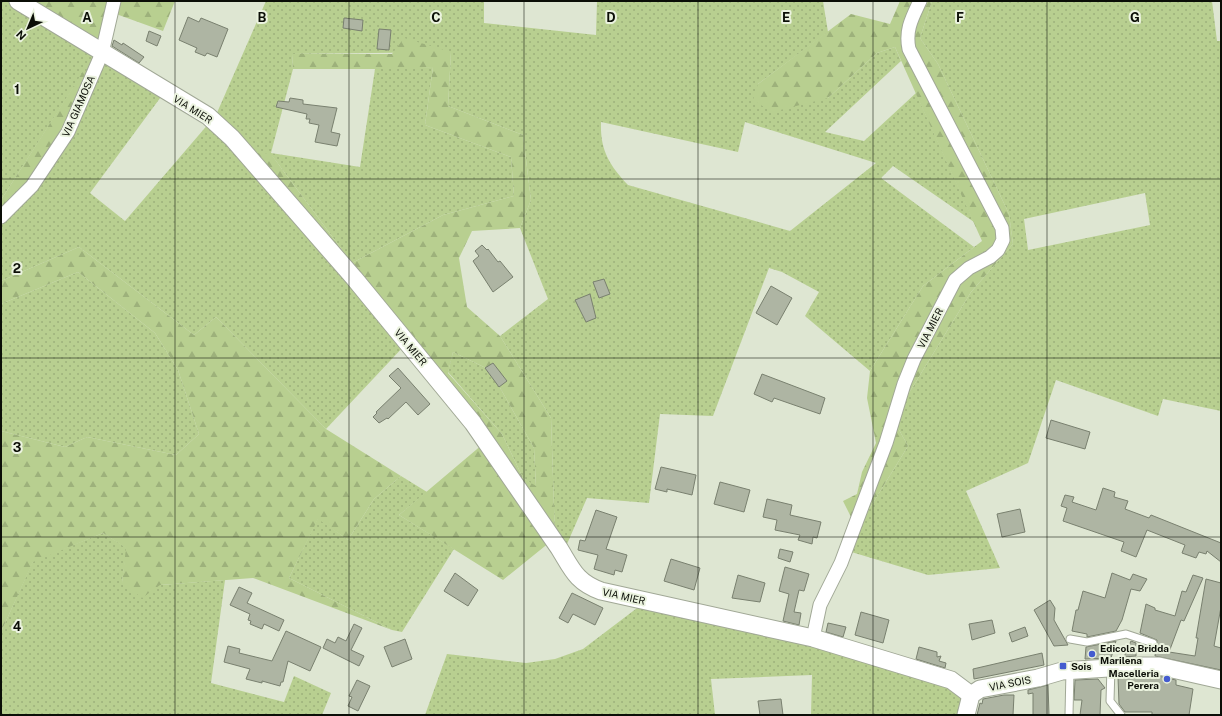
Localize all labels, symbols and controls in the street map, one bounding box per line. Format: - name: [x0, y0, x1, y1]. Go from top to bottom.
- north arrow: [8, 8, 48, 48]
- text: A: [82, 10, 92, 25]
- text: B: [258, 10, 267, 25]
- text: C: [431, 10, 441, 25]
- text: D: [606, 10, 616, 25]
- text: E: [782, 10, 790, 25]
- text: F: [956, 10, 964, 25]
- text: G: [1130, 10, 1140, 25]
- text: N: [14, 28, 28, 42]
- street label: VIA GIAMOSA: [59, 73, 97, 139]
- text: 1: [14, 82, 20, 97]
- street label: VIA MIER: [171, 92, 215, 126]
- text: 2: [13, 261, 21, 276]
- street label: VIA MIER: [915, 306, 945, 350]
- street label: VIA MIER: [392, 326, 430, 368]
- text: 3: [13, 440, 22, 455]
- street label: VIA MIER: [601, 585, 647, 607]
- text: 4: [13, 619, 22, 634]
- place label: Edicola Bridda Marilena: [1100, 642, 1169, 666]
- marker: Edicola Bridda Marilena: [1087, 649, 1097, 659]
- place label: Sois: [1071, 660, 1092, 672]
- marker: Sois: [1058, 661, 1068, 671]
- place label: Macelleria Perera: [1109, 667, 1159, 691]
- street label: VIA SOIS: [988, 673, 1032, 693]
- marker: Macelleria Perera: [1162, 674, 1172, 684]

